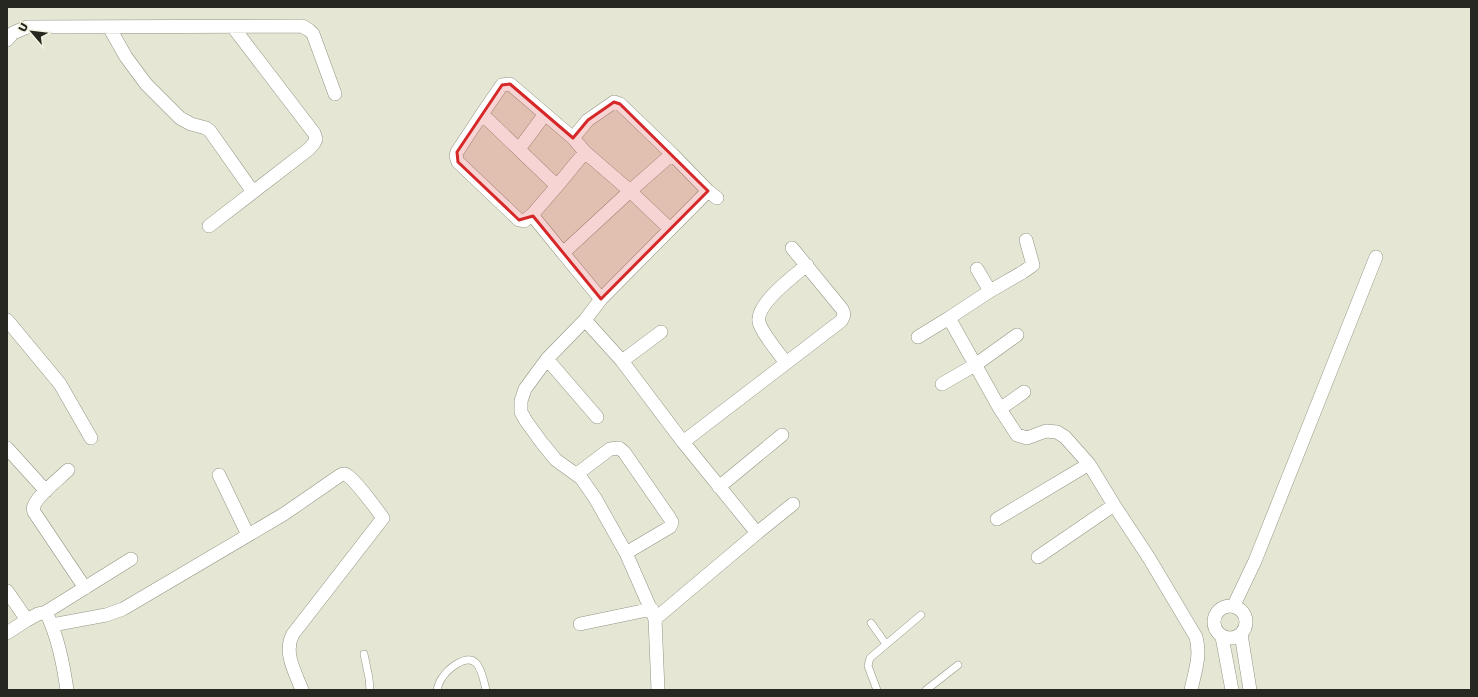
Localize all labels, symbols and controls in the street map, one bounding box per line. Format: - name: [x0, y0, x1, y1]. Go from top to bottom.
- north arrow: [12, 12, 52, 52]
- text: U: [15, 20, 30, 34]

